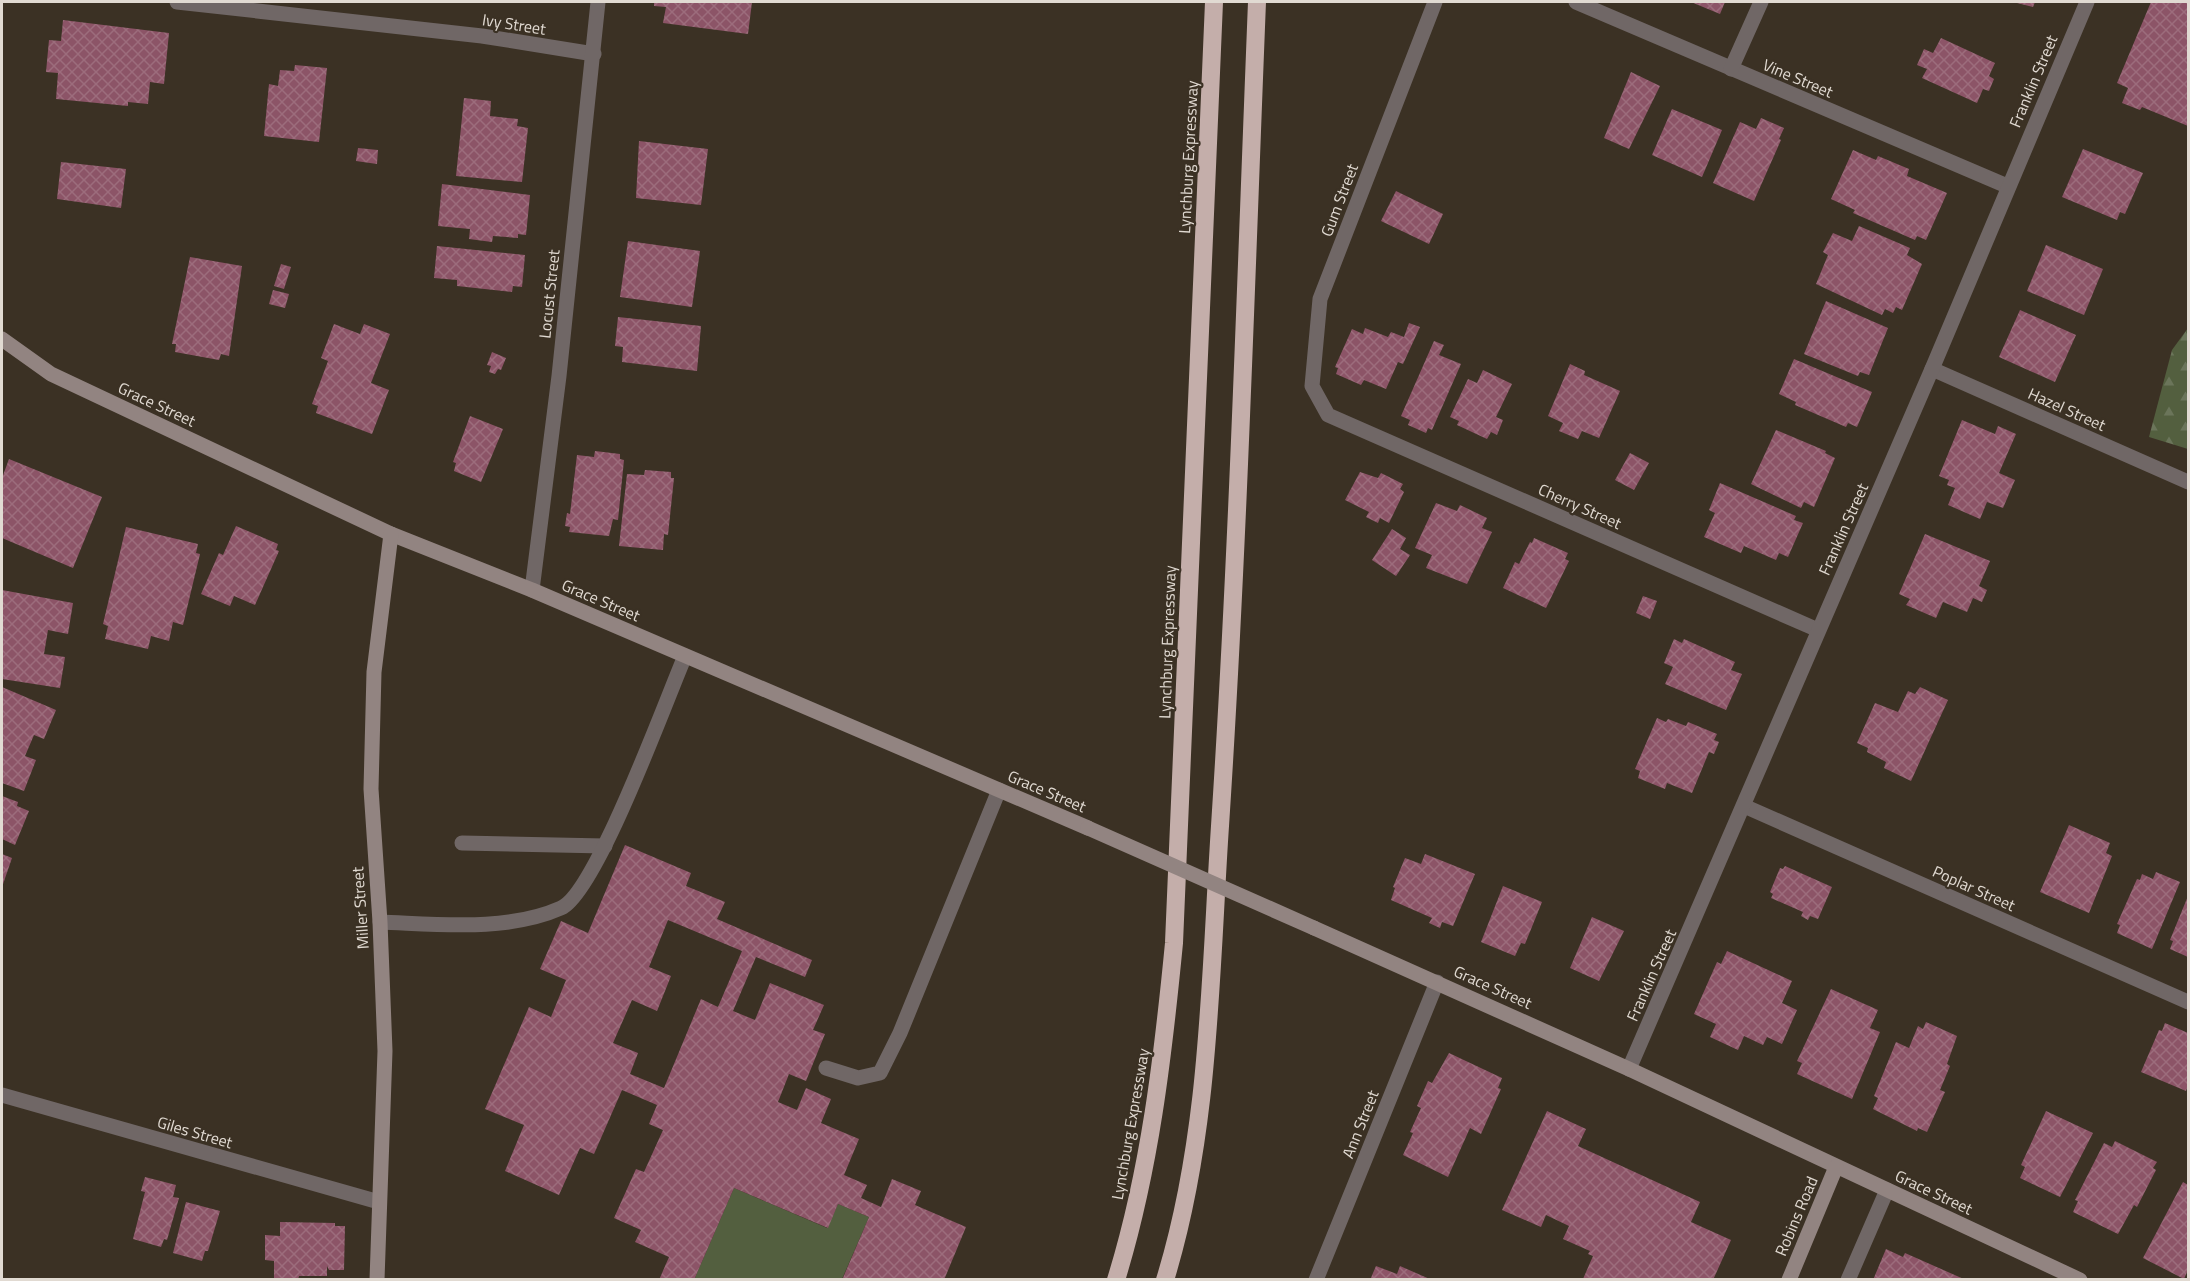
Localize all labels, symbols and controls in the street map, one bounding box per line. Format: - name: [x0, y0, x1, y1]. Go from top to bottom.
- street label: Ivy Street: [480, 7, 548, 41]
- street label: Franklin Street: [2003, 31, 2063, 131]
- street label: Vine Street: [1759, 52, 1837, 104]
- street label: Lynchburg Expressway: [1172, 79, 1204, 234]
- street label: Gum Street: [1314, 160, 1364, 240]
- street label: Locust Street: [532, 248, 566, 340]
- street label: Grace Street: [114, 376, 200, 433]
- street label: Hazel Street: [2024, 381, 2110, 437]
- street label: Cherry Street: [1534, 477, 1626, 535]
- street label: Franklin Street: [1812, 479, 1874, 579]
- street label: Lynchburg Expressway: [1152, 565, 1182, 719]
- street label: Grace Street: [558, 573, 644, 627]
- street label: Grace Street: [1004, 764, 1090, 818]
- street label: Poplar Street: [1929, 859, 2020, 917]
- street label: Miller Street: [345, 866, 375, 950]
- street label: Franklin Street: [1620, 925, 1682, 1025]
- street label: Grace Street: [1450, 959, 1536, 1015]
- street label: Lynchburg Expressway: [1105, 1046, 1155, 1202]
- street label: Ann Street: [1335, 1086, 1385, 1162]
- street label: Giles Street: [155, 1110, 236, 1154]
- street label: Grace Street: [1891, 1164, 1977, 1221]
- street label: Robins Road: [1768, 1173, 1824, 1259]

